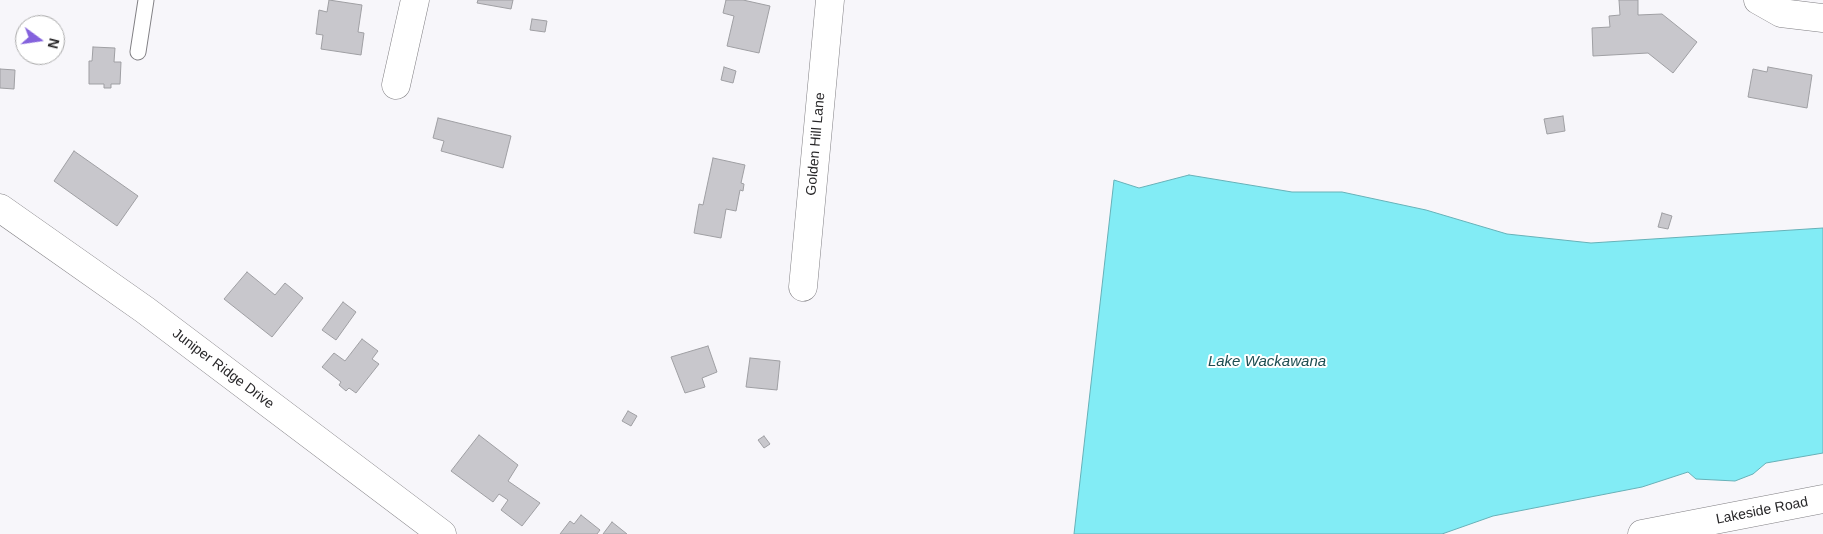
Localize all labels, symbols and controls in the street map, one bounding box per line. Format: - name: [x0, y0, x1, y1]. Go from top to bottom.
- north arrow: [15, 15, 65, 65]
- text: N: [45, 37, 63, 50]
- street label: Golden Hill Lane: [803, 92, 829, 196]
- street label: Juniper Ridge Drive: [169, 325, 277, 413]
- water label: Lake Wackawana: [1208, 353, 1326, 371]
- street label: Lakeside Road: [1715, 494, 1809, 528]

